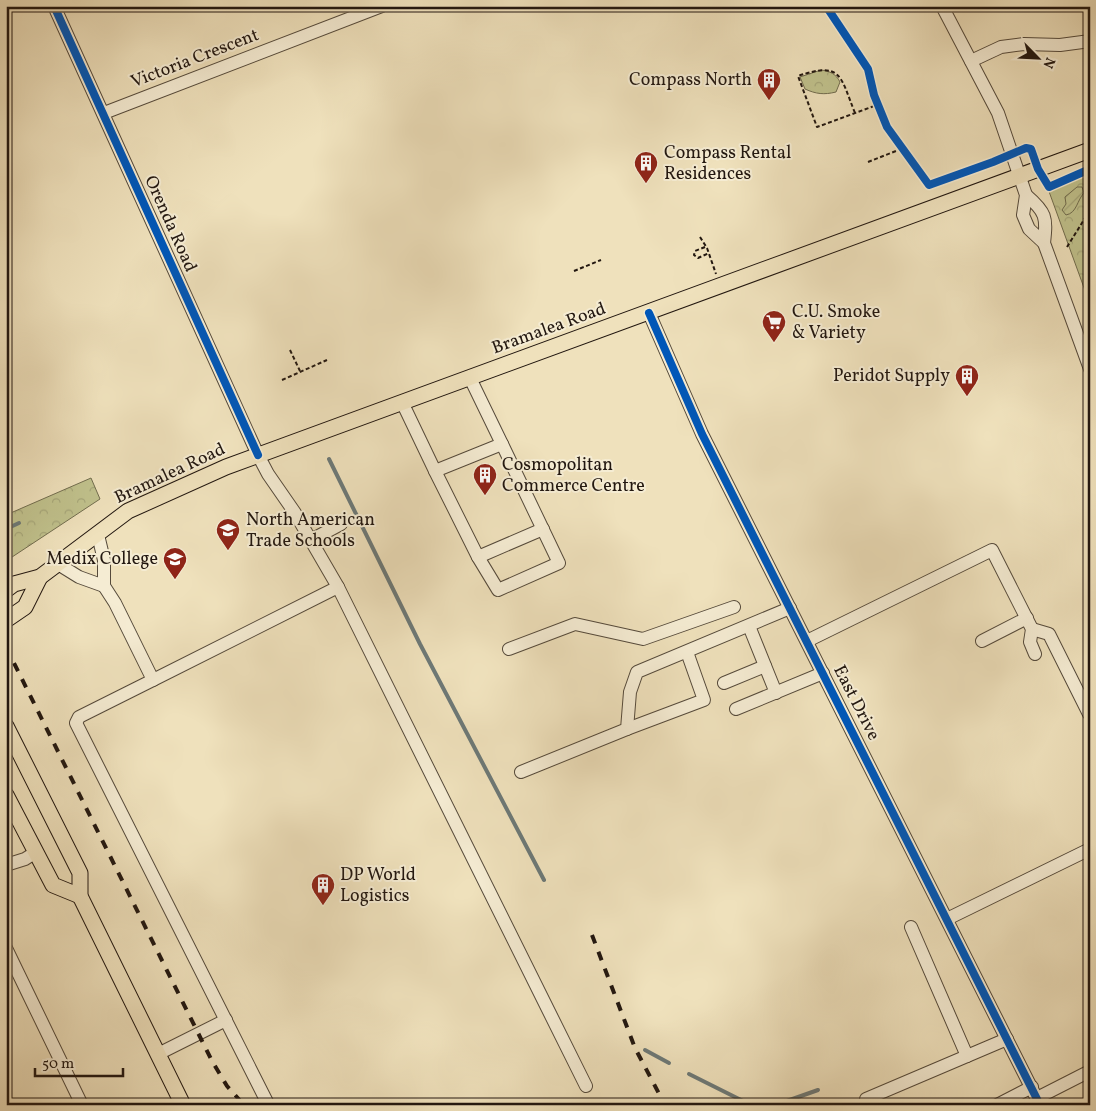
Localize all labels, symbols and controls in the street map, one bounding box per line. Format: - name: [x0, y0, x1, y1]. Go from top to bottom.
- street label: Victoria Crescent: [127, 23, 263, 95]
- north arrow: [1014, 32, 1064, 82]
- text: N: [1038, 54, 1059, 71]
- building icon: Compass North: [756, 67, 782, 101]
- place label: Compass North: [629, 68, 752, 93]
- place label: Compass Rental Residences: [664, 141, 791, 187]
- building icon: Compass Rental Residences: [633, 150, 659, 184]
- street label: Orenda Road: [138, 172, 202, 276]
- street label: Bramalea Road: [488, 297, 610, 361]
- place label: C.U. Smoke & Variety: [792, 300, 880, 346]
- supermarket icon: C.U. Smoke & Variety: [761, 309, 787, 343]
- building icon: Peridot Supply: [954, 363, 980, 397]
- place label: Peridot Supply: [833, 364, 950, 389]
- street label: Bramalea Road: [110, 437, 230, 511]
- place label: Cosmopolitan Commerce Centre: [502, 453, 645, 499]
- building icon: Cosmopolitan Commerce Centre: [472, 462, 498, 496]
- place label: North American Trade Schools: [246, 508, 375, 554]
- school or university icon: North American Trade Schools: [215, 517, 241, 551]
- school or university icon: Medix College: [162, 546, 188, 580]
- place label: Medix College: [46, 547, 158, 572]
- street label: East Drive: [826, 661, 886, 745]
- place label: DP World Logistics: [340, 863, 416, 909]
- building icon: DP World Logistics: [310, 872, 336, 906]
- scale bar: [35, 1046, 122, 1078]
- text: 50 m: [42, 1054, 74, 1075]

